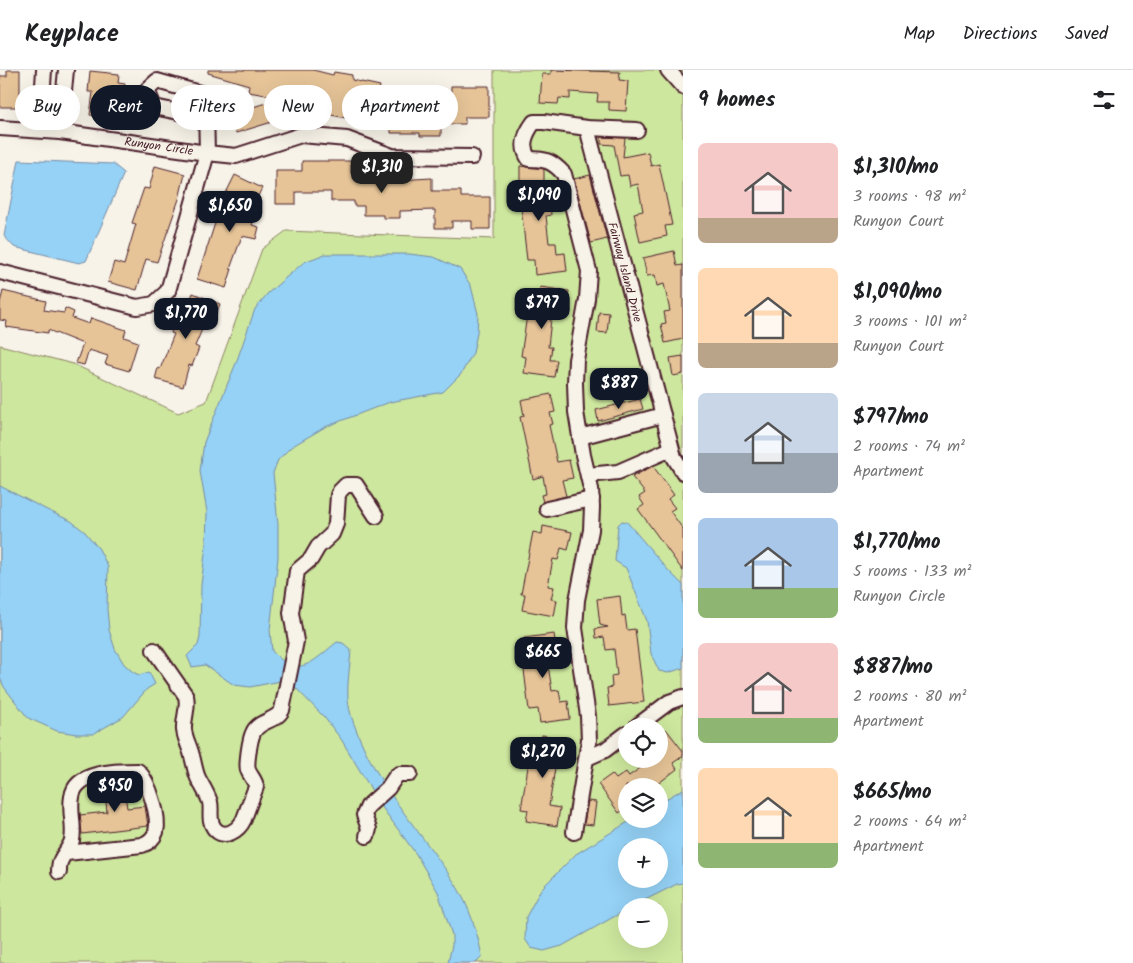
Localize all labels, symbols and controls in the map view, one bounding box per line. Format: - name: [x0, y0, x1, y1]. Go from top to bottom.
- text: Keyplace: [25, 15, 119, 54]
- text: Map: [903, 20, 935, 49]
- text: Directions: [963, 20, 1037, 49]
- text: Saved: [1065, 20, 1108, 49]
- text: 9 homes: [698, 84, 775, 117]
- chip: Buy: [15, 85, 80, 130]
- chip: Rent: [90, 85, 161, 130]
- chip: Filters: [171, 85, 254, 130]
- chip: New: [264, 85, 332, 130]
- chip: Apartment: [342, 85, 458, 130]
- icon: filters: [1090, 86, 1118, 114]
- street label: Runyon Circle: [123, 132, 195, 161]
- text: $1,310/mo: [853, 151, 939, 184]
- pin: $1,310: [341, 152, 423, 194]
- text: $1,310: [362, 155, 402, 180]
- icon: home: [738, 163, 798, 223]
- pin: $1,090: [498, 180, 580, 222]
- text: $1,090: [517, 183, 561, 208]
- text: 3 rooms · 98 m²: [853, 184, 966, 209]
- pin: $1,650: [189, 190, 271, 233]
- text: $1,650: [208, 194, 252, 219]
- text: Runyon Court: [853, 209, 944, 234]
- street label: Fairway Island Drive: [602, 220, 647, 325]
- text: $1,090/mo: [853, 276, 942, 309]
- pin: $797: [512, 288, 572, 330]
- icon: home: [738, 288, 798, 348]
- text: $797: [526, 291, 558, 316]
- pin: $1,770: [145, 298, 227, 340]
- text: $1,770: [165, 301, 207, 326]
- text: 3 rooms · 101 m²: [853, 309, 967, 334]
- text: Runyon Court: [853, 334, 944, 359]
- pin: $887: [589, 368, 649, 410]
- text: $887: [601, 371, 637, 396]
- text: $797/mo: [853, 401, 929, 434]
- icon: home: [738, 413, 798, 473]
- text: 2 rooms · 74 m²: [853, 434, 965, 459]
- text: Apartment: [853, 459, 924, 484]
- text: $1,770/mo: [853, 526, 941, 559]
- icon: home: [738, 538, 798, 598]
- text: 5 rooms · 133 m²: [853, 559, 971, 584]
- text: Runyon Circle: [853, 584, 945, 609]
- pin: $665: [513, 636, 573, 679]
- text: $665: [526, 640, 560, 665]
- text: $887/mo: [853, 651, 933, 684]
- icon: home: [738, 663, 798, 723]
- text: 2 rooms · 80 m²: [853, 684, 966, 709]
- text: Apartment: [853, 709, 924, 734]
- map controls: [618, 718, 668, 948]
- button: locate: [618, 718, 668, 768]
- pin: $1,270: [502, 736, 584, 779]
- text: $1,270: [521, 740, 565, 765]
- pin: $950: [85, 770, 145, 813]
- text: $950: [98, 774, 132, 799]
- text: $665/mo: [853, 776, 932, 809]
- button: layers: [618, 778, 668, 828]
- icon: home: [738, 788, 798, 848]
- text: 2 rooms · 64 m²: [853, 809, 966, 834]
- text: Apartment: [853, 834, 924, 859]
- button: +: [618, 838, 668, 888]
- button: −: [618, 898, 668, 948]

